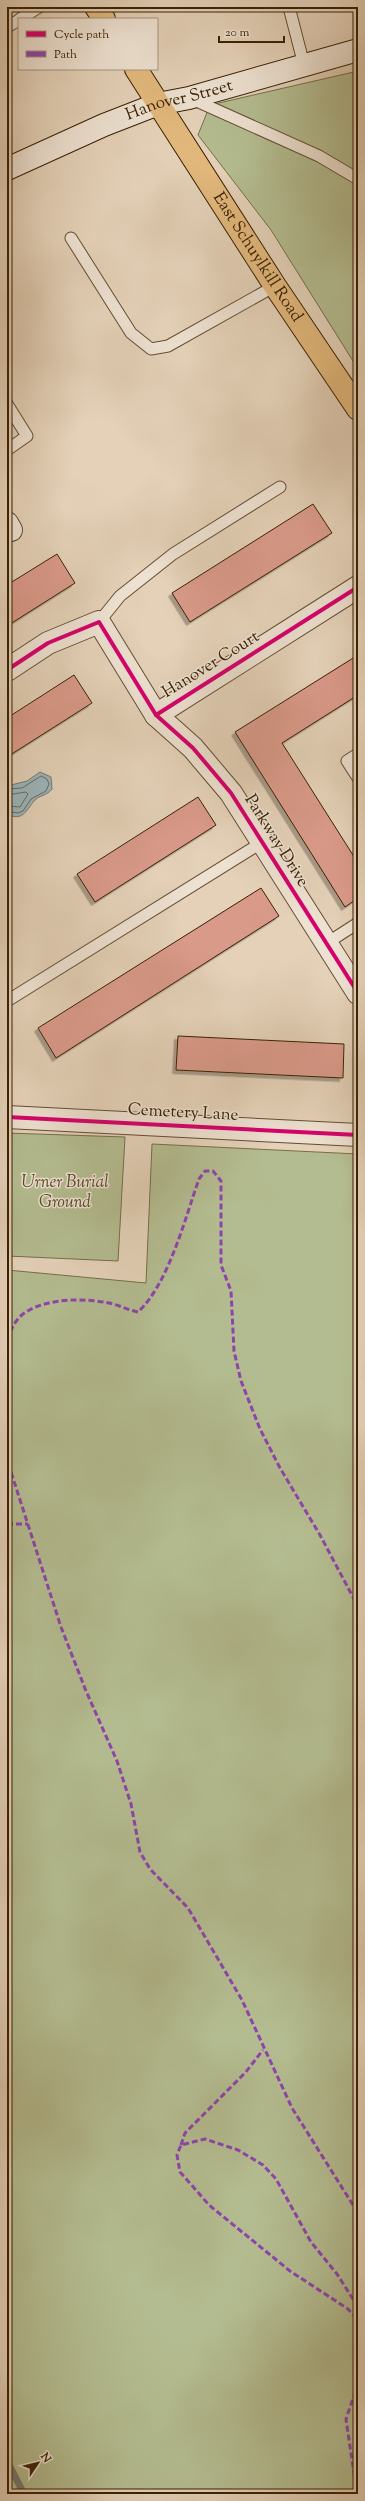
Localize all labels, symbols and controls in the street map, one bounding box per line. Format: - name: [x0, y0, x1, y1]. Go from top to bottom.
- legend: [18, 18, 158, 70]
- scale bar: [219, 18, 284, 44]
- text: 20 m: [225, 24, 250, 42]
- text: Cycle path: [54, 26, 109, 44]
- text: Path: [54, 46, 77, 64]
- street label: Hanover Street: [122, 74, 236, 127]
- street label: East Schuylkill Road: [206, 188, 308, 327]
- street label: Hanover Court: [158, 625, 264, 705]
- street label: Parkway Drive: [238, 790, 314, 892]
- street label: Cemetery Lane: [127, 1098, 239, 1128]
- park label: Urner Burial Ground: [21, 1171, 109, 1215]
- north arrow: [18, 2443, 58, 2483]
- text: N: [36, 2449, 55, 2466]

